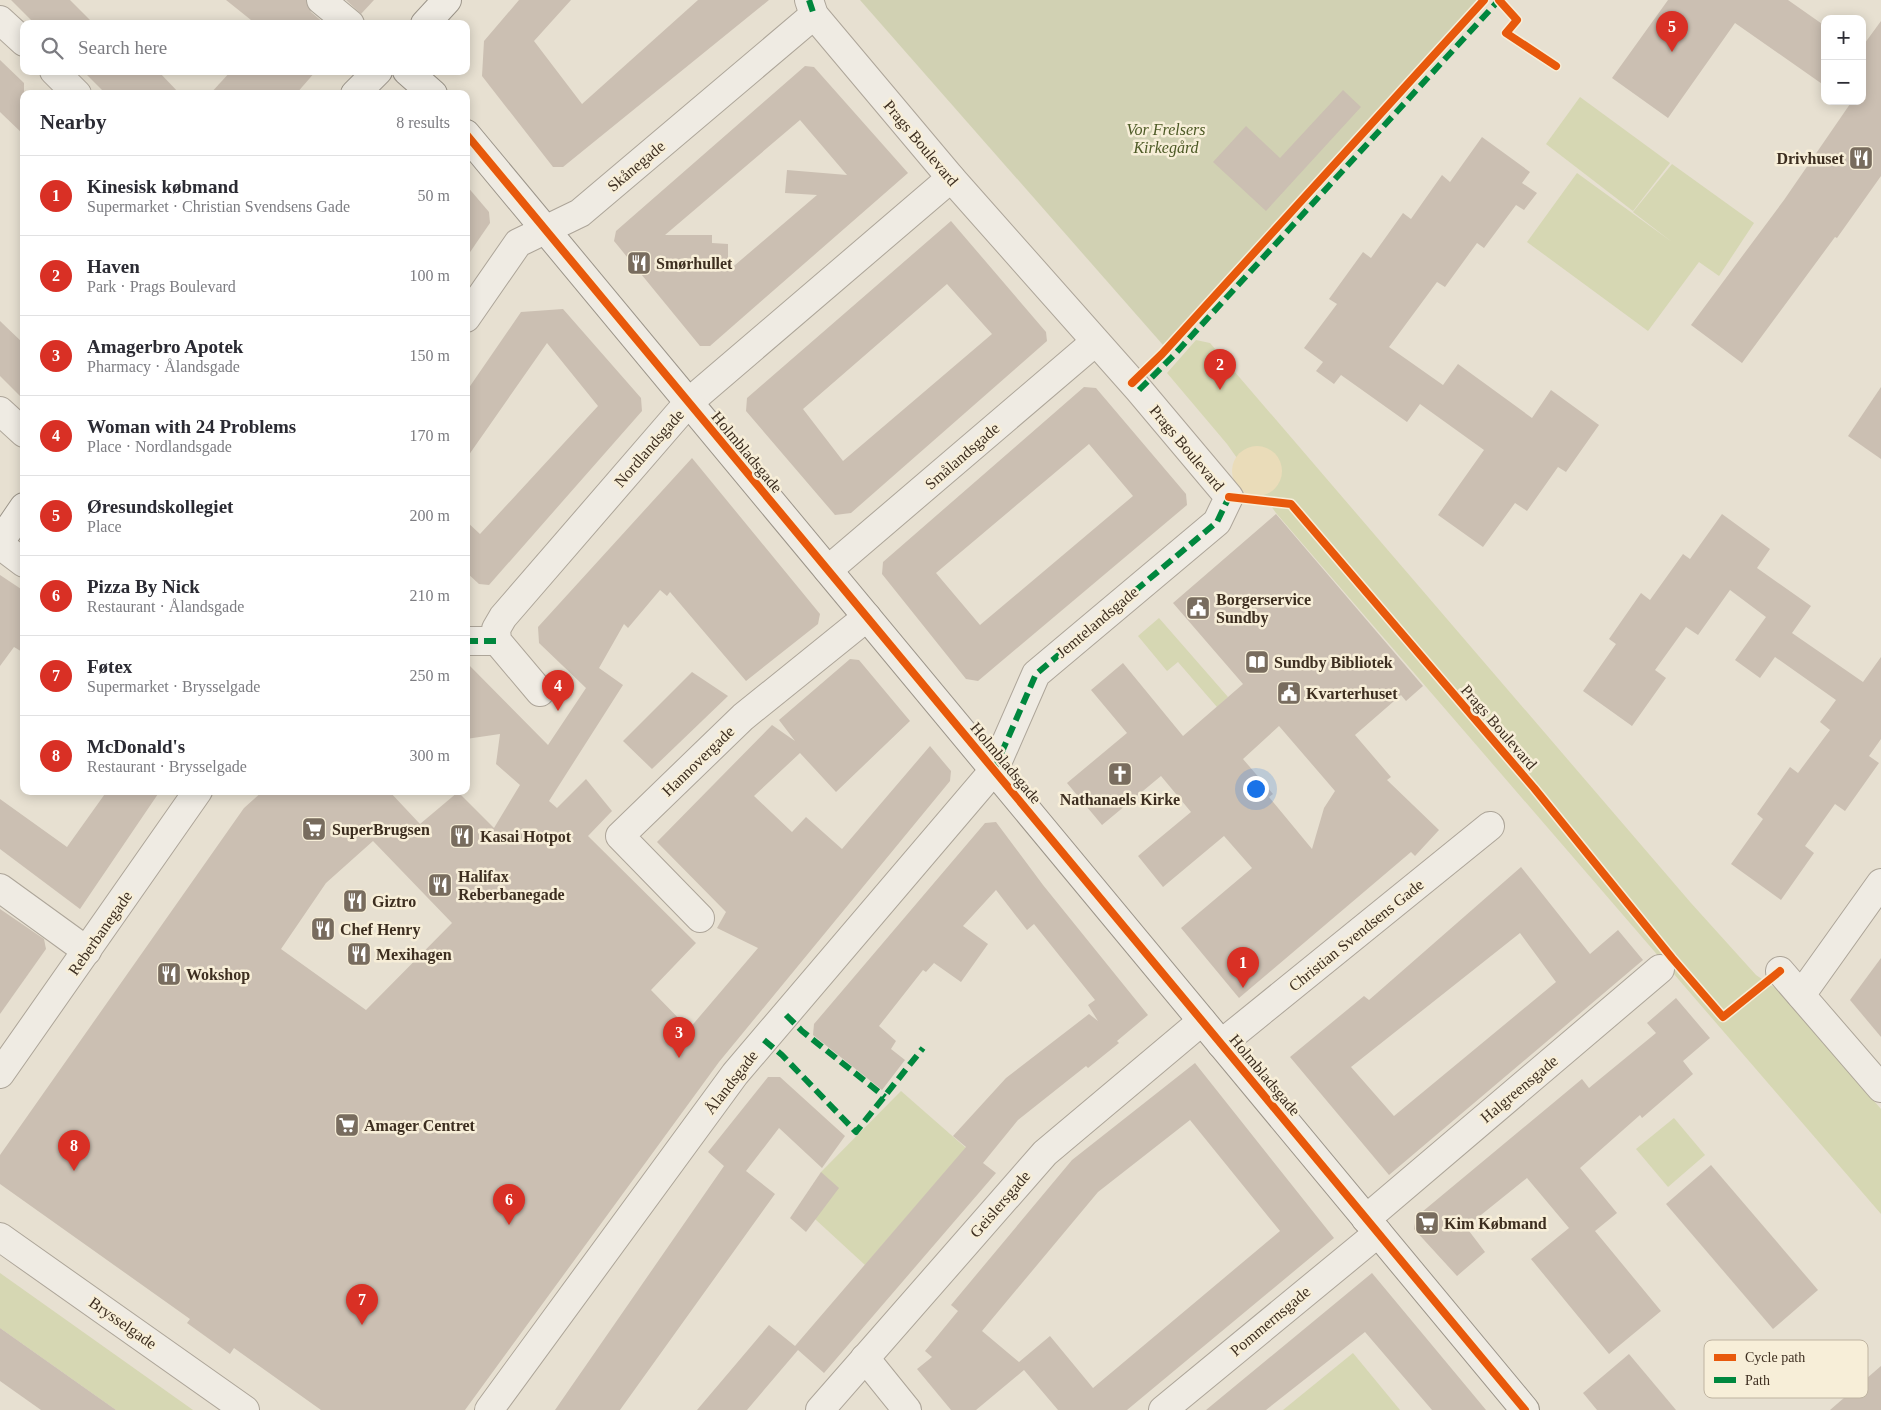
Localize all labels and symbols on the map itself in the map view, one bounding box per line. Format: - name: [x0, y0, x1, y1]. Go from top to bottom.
- pin: 5: [1656, 11, 1688, 52]
- street label: Prags Boulevard: [880, 97, 962, 190]
- park label: Vor Frelsers Kirkegård: [1127, 121, 1205, 157]
- street label: Skånegade: [604, 137, 669, 196]
- restaurant icon: Drivhuset: [1848, 145, 1874, 171]
- place label: Drivhuset: [1776, 150, 1845, 167]
- restaurant icon: Smørhullet: [626, 250, 652, 276]
- place label: Smørhullet: [656, 255, 733, 272]
- pin: 2: [1204, 349, 1236, 390]
- street label: Prags Boulevard: [1146, 402, 1228, 495]
- street label: Nordlandsgade: [611, 406, 688, 491]
- street label: Holmbladsgade: [707, 408, 786, 497]
- street label: Smålandsgade: [922, 419, 1003, 493]
- street label: Jemtelandsgade: [1053, 583, 1142, 662]
- place label: Borgerservice Sundby: [1216, 591, 1311, 627]
- public building icon: Borgerservice Sundby: [1185, 595, 1211, 621]
- library icon: Sundby Bibliotek: [1244, 649, 1270, 675]
- place label: Sundby Bibliotek: [1274, 654, 1393, 672]
- pin: 4: [542, 670, 574, 711]
- public building icon: Kvarterhuset: [1276, 680, 1302, 706]
- street label: Prags Boulevard: [1457, 681, 1540, 773]
- place label: Kvarterhuset: [1306, 685, 1398, 702]
- street label: Holmbladsgade: [966, 719, 1045, 808]
- street label: Hannovergade: [659, 723, 738, 800]
- church icon: Nathanaels Kirke: [1107, 761, 1133, 787]
- your location: [1243, 776, 1269, 802]
- place label: Nathanaels Kirke: [1060, 791, 1180, 808]
- supermarket icon: SuperBrugsen: [301, 816, 327, 842]
- place label: SuperBrugsen: [332, 821, 430, 839]
- restaurant icon: Kasai Hotpot: [449, 823, 475, 849]
- place label: Kasai Hotpot: [480, 828, 572, 846]
- place label: Halifax Reberbanegade: [458, 868, 565, 904]
- restaurant icon: Halifax Reberbanegade: [427, 872, 453, 898]
- street label: Christian Svendsens Gade: [1285, 876, 1427, 994]
- street label: Reberbanegade: [65, 888, 136, 979]
- restaurant icon: Giztro: [342, 888, 368, 914]
- place label: Giztro: [372, 893, 416, 910]
- restaurant icon: Chef Henry: [310, 916, 336, 942]
- place label: Chef Henry: [340, 921, 420, 939]
- restaurant icon: Mexihagen: [346, 941, 372, 967]
- place label: Mexihagen: [376, 946, 452, 964]
- pin: 1: [1227, 947, 1259, 988]
- restaurant icon: Wokshop: [156, 961, 182, 987]
- place label: Wokshop: [186, 966, 250, 984]
- pin: 3: [663, 1017, 695, 1058]
- street label: Holmbladsgade: [1225, 1031, 1304, 1120]
- street label: Ålandsgade: [701, 1047, 762, 1118]
- street label: Halgreensgade: [1477, 1052, 1562, 1127]
- supermarket icon: Amager Centret: [334, 1112, 360, 1138]
- place label: Amager Centret: [364, 1117, 476, 1135]
- pin: 8: [58, 1130, 90, 1171]
- street label: Geislersgade: [966, 1167, 1034, 1241]
- pin: 6: [493, 1184, 525, 1225]
- supermarket icon: Kim Købmand: [1414, 1210, 1440, 1236]
- place label: Kim Købmand: [1444, 1215, 1547, 1232]
- street label: Pommernsgade: [1227, 1283, 1314, 1360]
- pin: 7: [346, 1284, 378, 1325]
- street label: Brysselgade: [86, 1294, 160, 1353]
- legend: [1704, 1340, 1868, 1398]
- text: Cycle path: [1745, 1350, 1805, 1365]
- text: Path: [1745, 1373, 1770, 1388]

